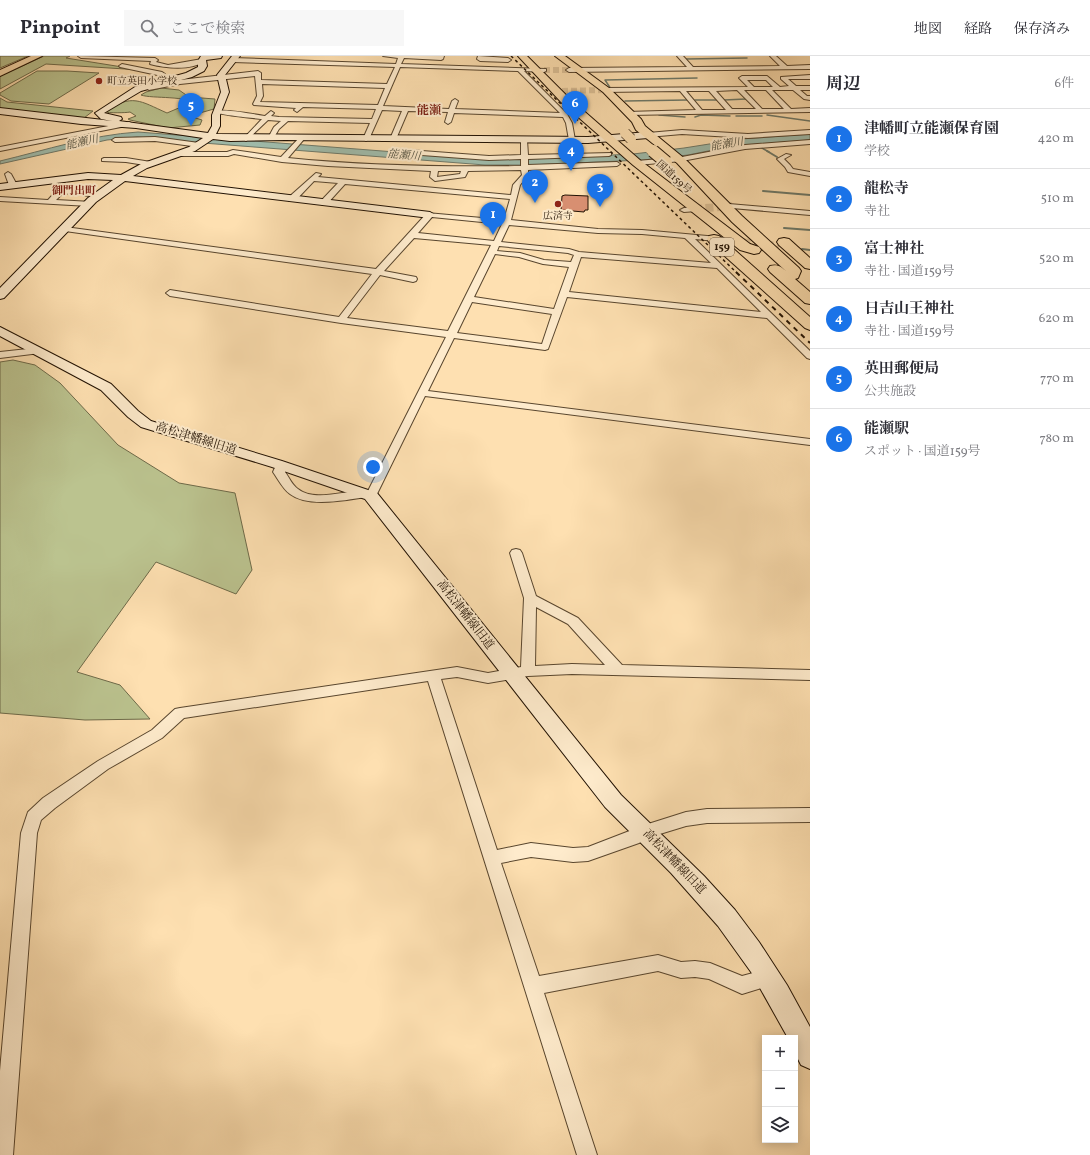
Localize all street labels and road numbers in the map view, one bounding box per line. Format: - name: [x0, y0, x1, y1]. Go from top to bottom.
- street label: 国道159号: [653, 157, 695, 197]
- road number: 159: [710, 238, 734, 256]
- street label: 高松津幡線旧道: [153, 419, 239, 459]
- street label: 高松津幡線旧道: [433, 577, 497, 653]
- street label: 高松津幡線旧道: [639, 826, 709, 898]

